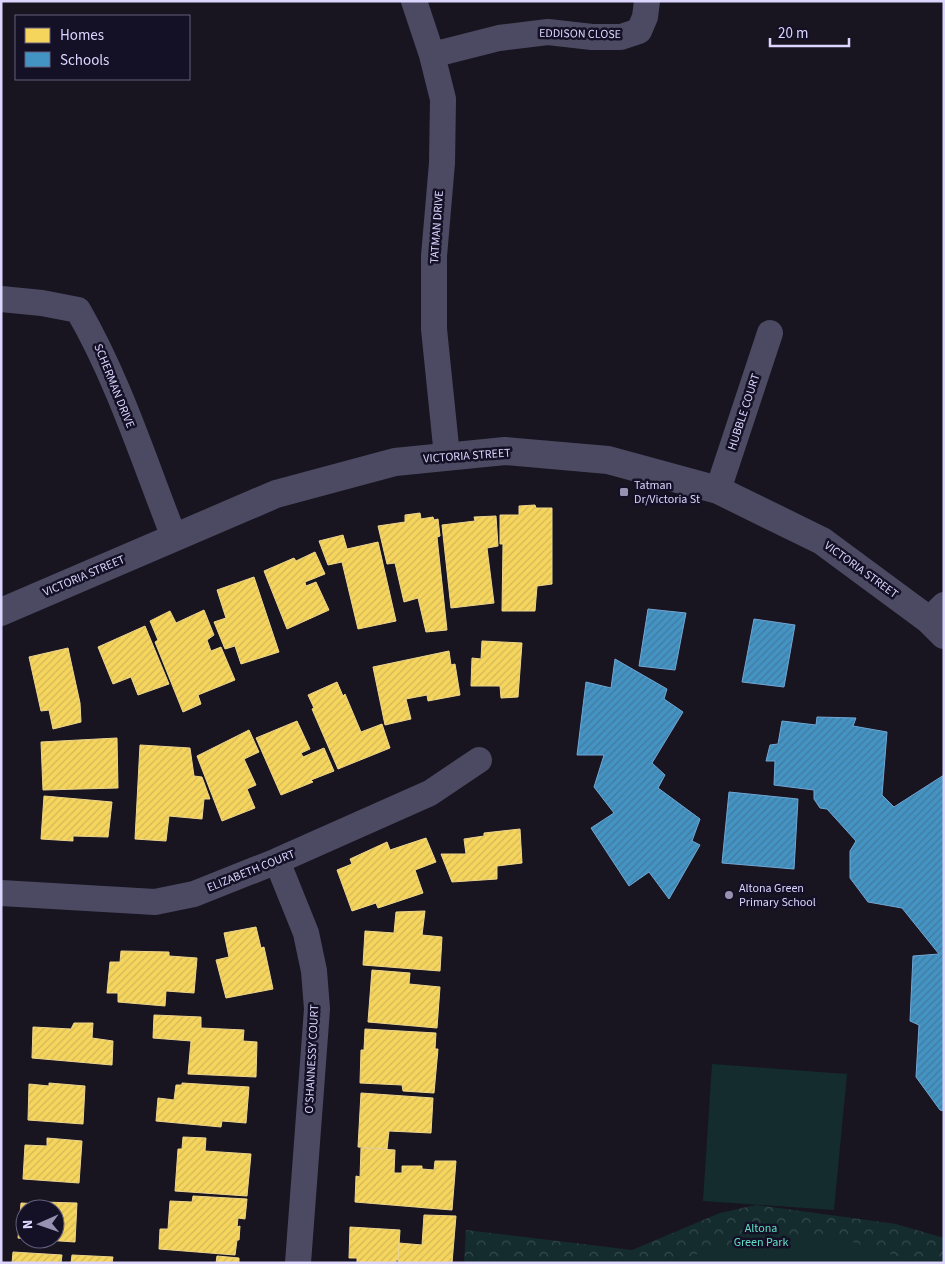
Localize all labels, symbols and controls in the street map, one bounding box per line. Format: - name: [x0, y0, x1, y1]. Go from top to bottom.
- legend: [15, 15, 190, 80]
- scale bar: [770, 15, 849, 47]
- text: 20 m: [778, 23, 808, 44]
- text: Homes: [60, 25, 104, 46]
- street label: EDDISON CLOSE: [539, 25, 621, 43]
- text: Schools: [60, 50, 109, 71]
- street label: TATMAN DRIVE: [426, 190, 448, 264]
- street label: SCHERMAN DRIVE: [89, 341, 139, 431]
- street label: HUBBLE COURT: [724, 371, 765, 452]
- street label: VICTORIA STREET: [423, 444, 512, 468]
- place label: Tatman Dr/Victoria St: [634, 477, 700, 508]
- marker: Tatman Dr/Victoria St: [618, 486, 630, 498]
- street label: VICTORIA STREET: [821, 537, 902, 603]
- street label: VICTORIA STREET: [40, 551, 128, 601]
- street label: ELIZABETH COURT: [204, 845, 298, 896]
- place label: Altona Green Primary School: [739, 880, 816, 911]
- marker: Altona Green Primary School: [723, 889, 735, 901]
- street label: O'SHANNESSY COURT: [301, 1003, 323, 1114]
- north arrow: [15, 1199, 65, 1249]
- text: N: [18, 1219, 38, 1229]
- park label: Altona Green Park: [734, 1220, 788, 1251]

